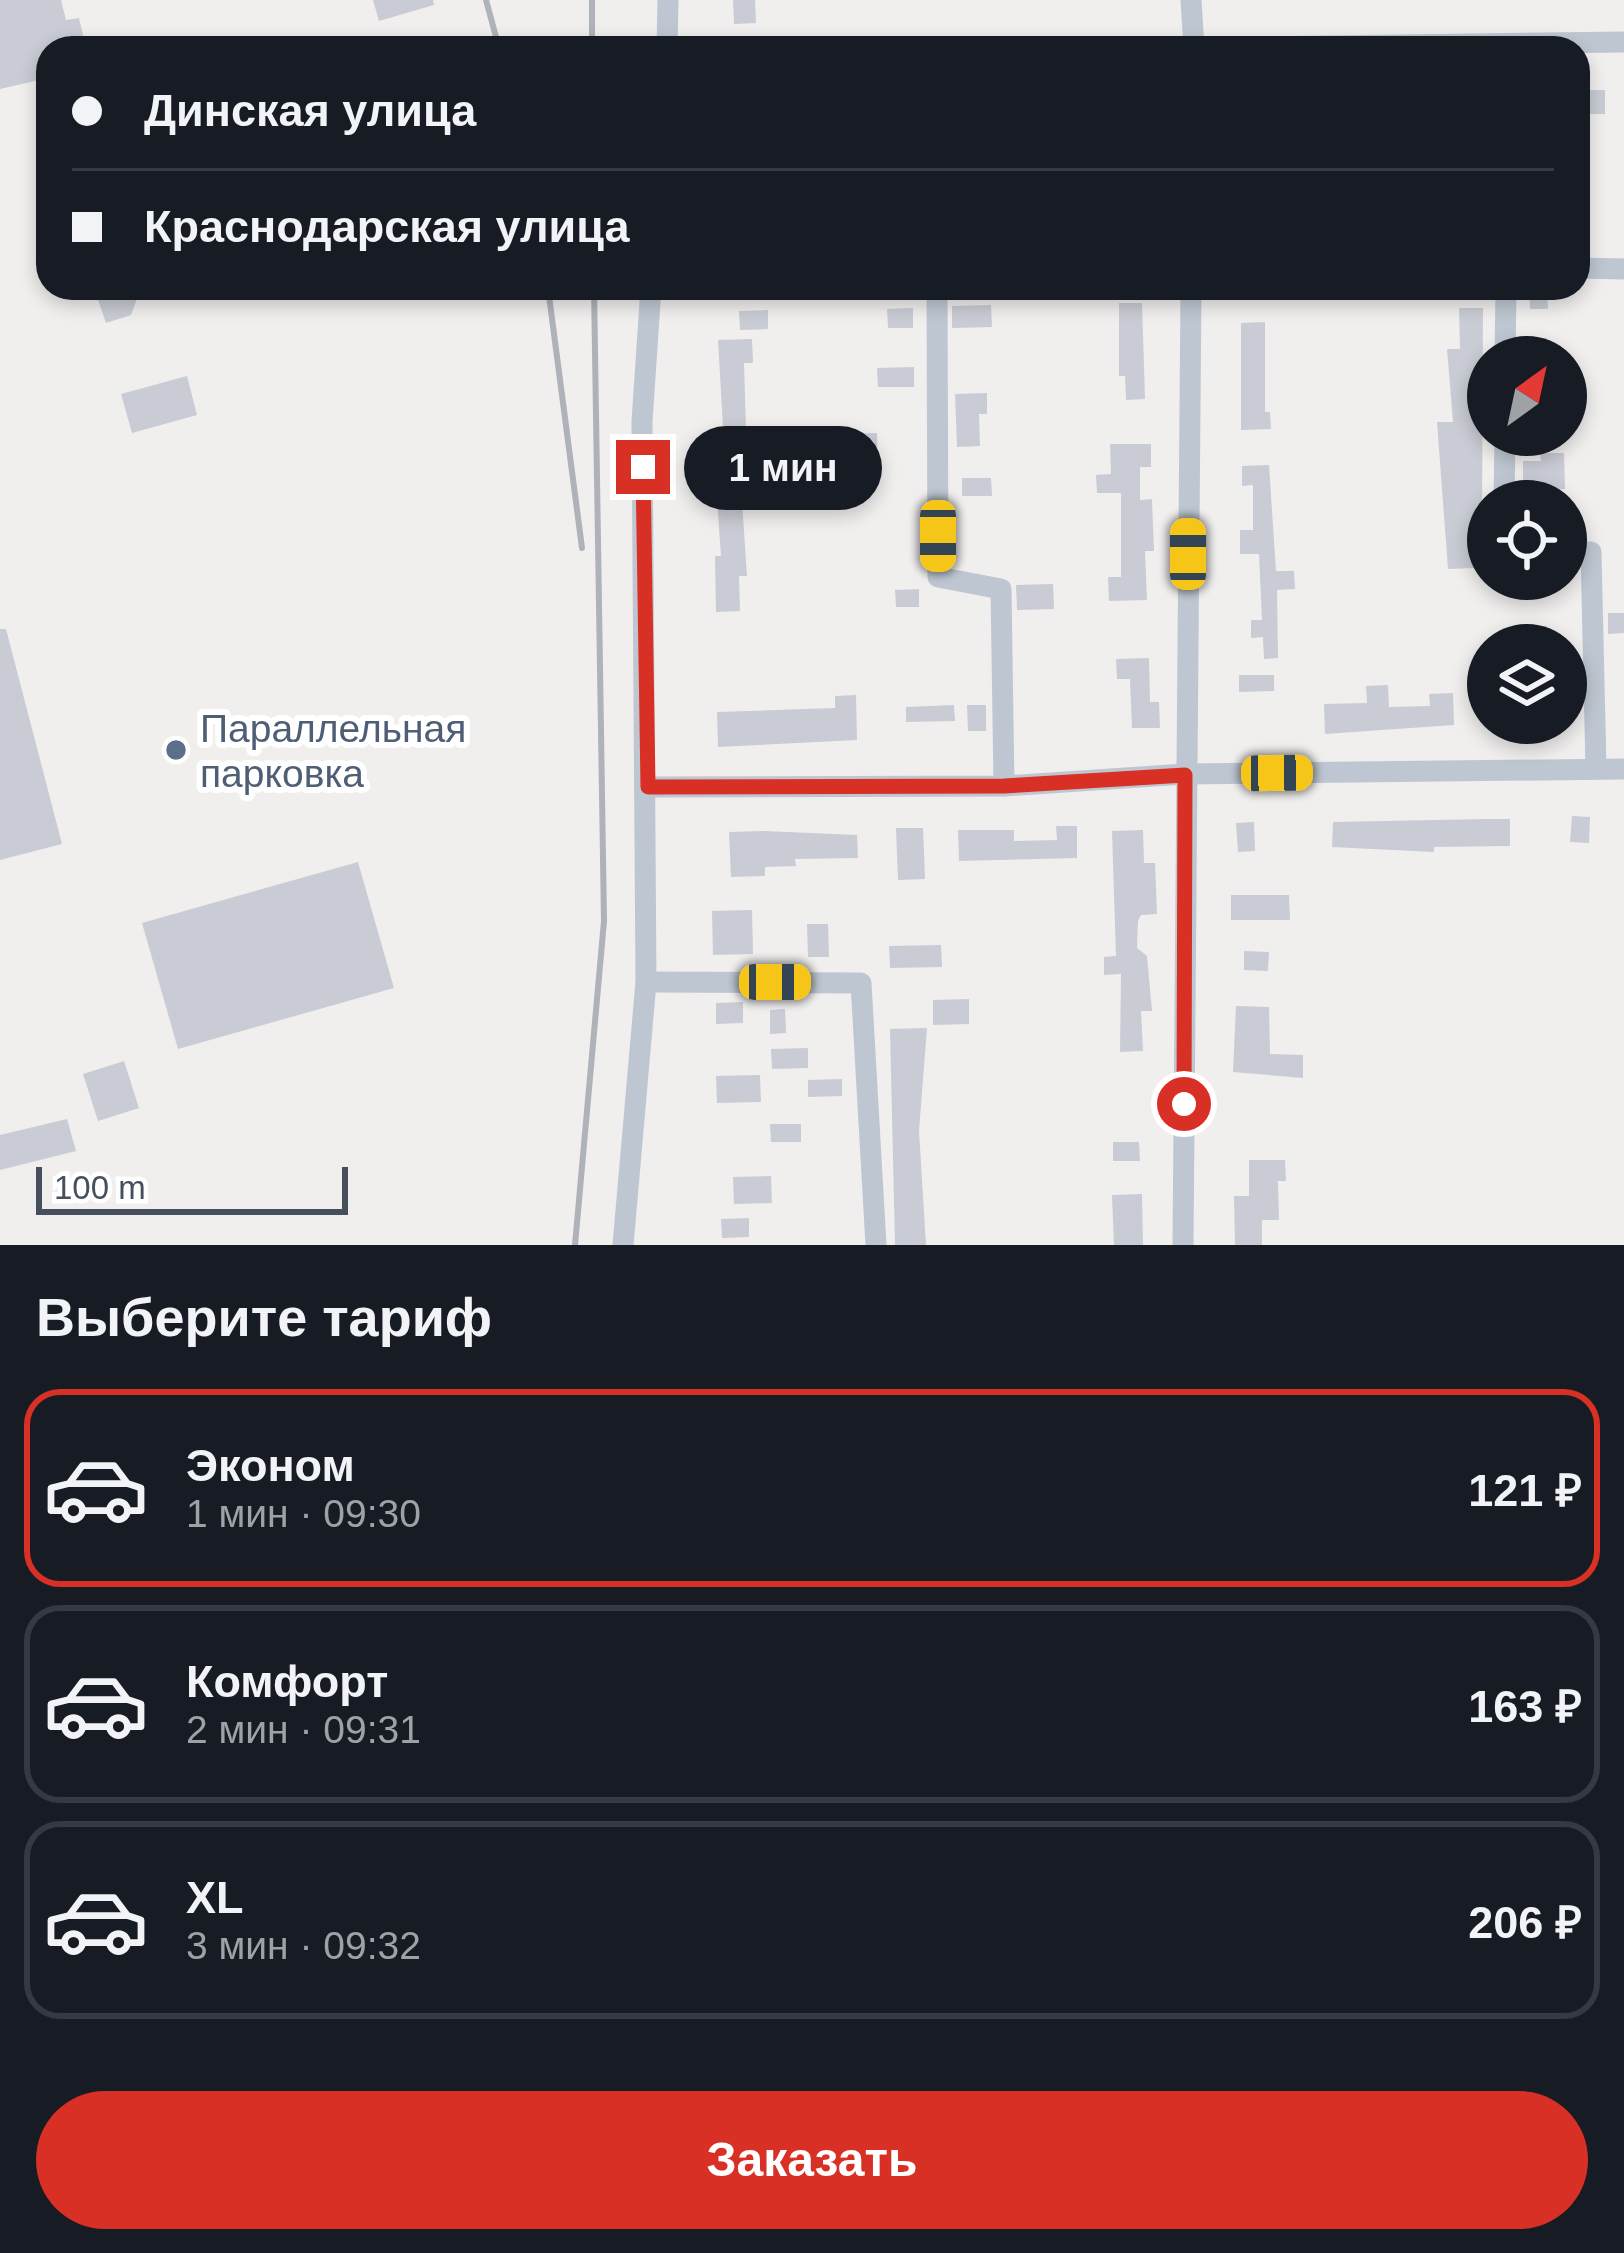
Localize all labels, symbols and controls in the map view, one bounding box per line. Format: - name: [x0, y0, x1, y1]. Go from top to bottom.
- text: Динская улица: [144, 85, 476, 136]
- text: Краснодарская улица: [144, 201, 629, 252]
- north arrow: [1467, 336, 1587, 456]
- map controls: [1467, 336, 1587, 744]
- callout: 1 мин: [685, 425, 883, 509]
- route end: [616, 440, 670, 494]
- text: 1 мин: [729, 446, 837, 489]
- button: locate: [1467, 480, 1587, 600]
- car: [920, 500, 956, 572]
- car: [1170, 518, 1206, 590]
- button: layers: [1467, 624, 1587, 744]
- place label: Параллельная парковка: [200, 707, 466, 795]
- marker: Параллельная парковка: [163, 737, 189, 763]
- car: [1241, 754, 1313, 792]
- car: [739, 964, 811, 1000]
- route start: [1157, 1077, 1211, 1131]
- scale bar: [36, 1161, 348, 1214]
- text: 100 m: [54, 1169, 146, 1206]
- text: Выберите тариф: [36, 1287, 492, 1347]
- icon: car: [42, 1434, 150, 1542]
- text: Эконом: [186, 1440, 355, 1491]
- text: 121 ₽: [1468, 1465, 1582, 1516]
- text: 1 мин · 09:30: [186, 1492, 421, 1535]
- icon: car: [42, 1650, 150, 1758]
- text: Комфорт: [186, 1656, 388, 1707]
- text: 163 ₽: [1468, 1681, 1582, 1732]
- text: 2 мин · 09:31: [186, 1708, 421, 1751]
- icon: car: [42, 1866, 150, 1974]
- text: XL: [186, 1872, 244, 1923]
- text: 206 ₽: [1468, 1897, 1582, 1948]
- text: 3 мин · 09:32: [186, 1924, 421, 1967]
- button: Заказать: [36, 2091, 1588, 2229]

